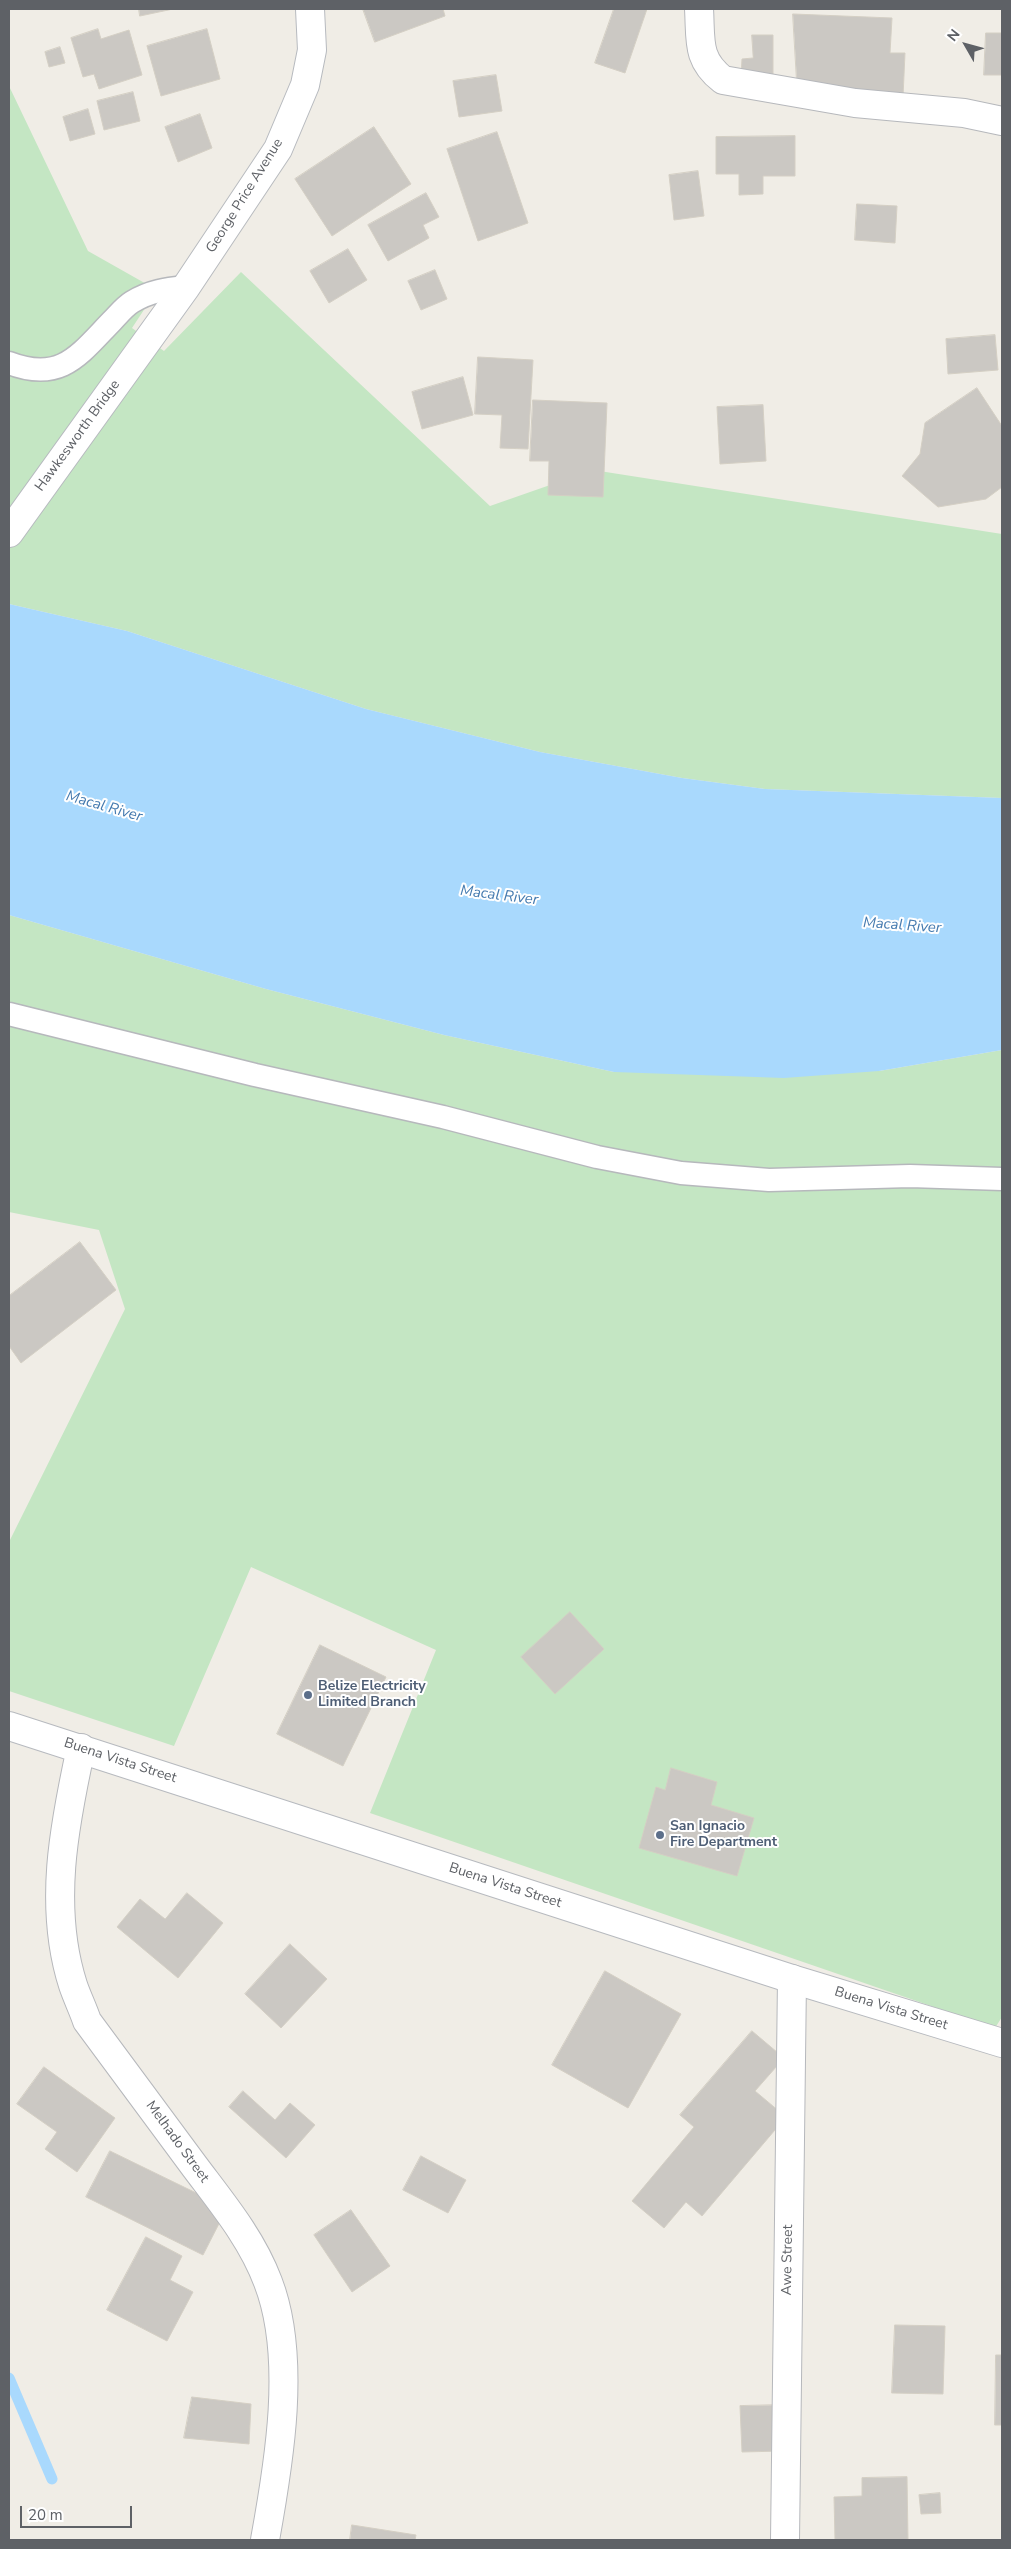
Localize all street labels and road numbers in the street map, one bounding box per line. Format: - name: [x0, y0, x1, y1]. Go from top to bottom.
- street label: George Price Avenue: [203, 136, 287, 256]
- street label: Hawkesworth Bridge: [32, 377, 124, 495]
- street label: Buena Vista Street: [62, 1735, 178, 1787]
- street label: Buena Vista Street: [447, 1860, 563, 1912]
- street label: Buena Vista Street: [832, 1984, 950, 2034]
- street label: Melhado Street: [142, 2098, 212, 2186]
- street label: Awe Street: [779, 2224, 797, 2296]

